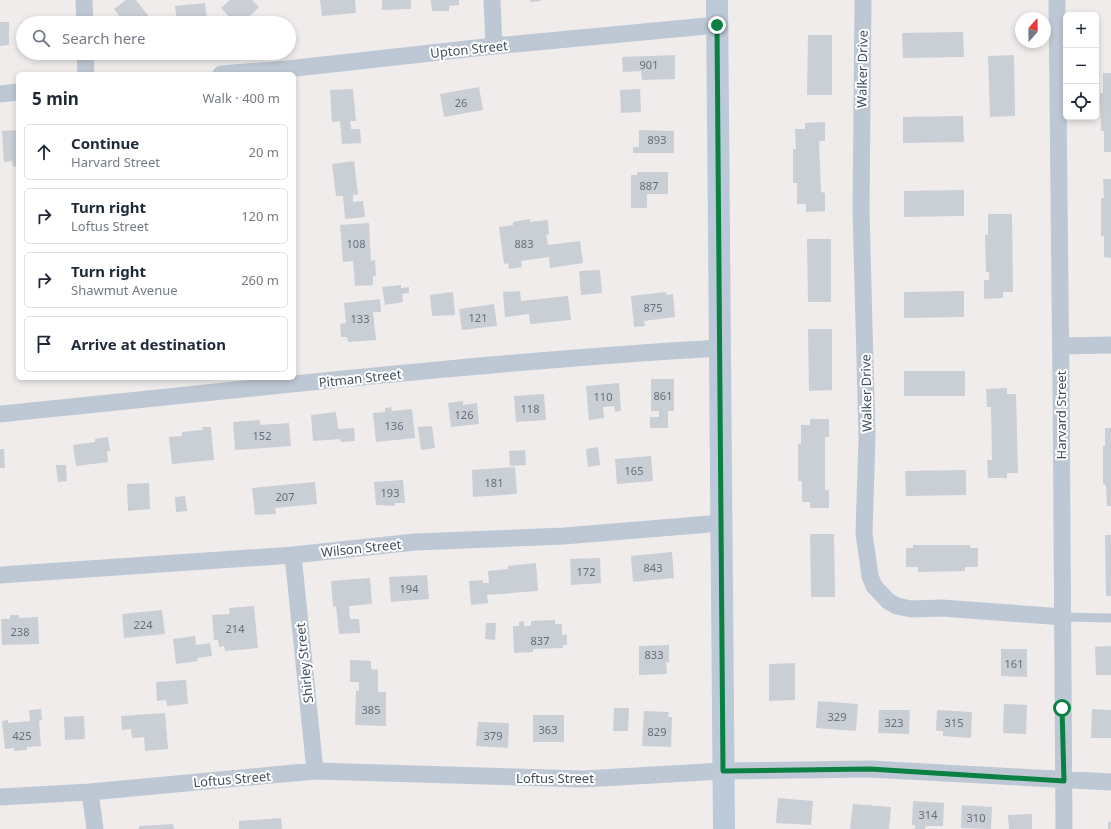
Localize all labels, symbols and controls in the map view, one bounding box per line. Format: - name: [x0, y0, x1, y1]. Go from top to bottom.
- north arrow: [1015, 12, 1051, 48]
- map controls: [1063, 12, 1099, 120]
- button: +: [1063, 12, 1099, 48]
- search box: [16, 16, 296, 60]
- route end: [708, 16, 726, 34]
- icon: search: [30, 27, 52, 49]
- text: Search here: [62, 28, 145, 48]
- street label: Walker Drive: [852, 30, 872, 108]
- street label: Upton Street: [429, 36, 509, 62]
- button: −: [1063, 48, 1099, 84]
- house number: 901: [640, 57, 658, 72]
- button: locate: [1063, 84, 1099, 120]
- text: 5 min: [32, 87, 79, 110]
- text: Walk · 400 m: [202, 89, 280, 107]
- house number: 26: [455, 95, 467, 110]
- house number: 893: [648, 132, 666, 147]
- text: Continue: [71, 133, 139, 153]
- icon: ahead: [33, 141, 55, 163]
- text: 20 m: [249, 143, 279, 161]
- text: Harvard Street: [71, 153, 160, 171]
- house number: 887: [640, 178, 658, 193]
- text: Turn right: [71, 197, 146, 217]
- icon: right: [33, 205, 55, 227]
- text: 120 m: [241, 207, 279, 225]
- text: Loftus Street: [71, 217, 149, 235]
- house number: 108: [347, 236, 365, 251]
- house number: 883: [515, 236, 533, 251]
- text: Turn right: [71, 261, 146, 281]
- icon: right: [33, 269, 55, 291]
- text: 260 m: [241, 271, 279, 289]
- text: Shawmut Avenue: [71, 281, 178, 299]
- house number: 875: [644, 300, 662, 315]
- house number: 121: [469, 310, 487, 325]
- house number: 133: [351, 311, 369, 326]
- icon: arrive: [33, 333, 55, 355]
- text: Arrive at destination: [71, 334, 226, 354]
- street label: Walker Drive: [856, 354, 876, 432]
- street label: Pitman Street: [318, 365, 403, 391]
- street label: Harvard Street: [1052, 370, 1070, 459]
- house number: 861: [654, 388, 672, 403]
- house number: 110: [594, 389, 612, 404]
- house number: 118: [521, 401, 539, 416]
- house number: 126: [455, 407, 473, 422]
- house number: 136: [385, 418, 403, 433]
- house number: 152: [253, 428, 271, 443]
- house number: 165: [625, 463, 643, 478]
- house number: 181: [485, 475, 503, 490]
- house number: 193: [381, 485, 399, 500]
- house number: 207: [276, 489, 294, 504]
- street label: Wilson Street: [320, 535, 402, 561]
- house number: 843: [644, 560, 662, 575]
- house number: 172: [577, 564, 595, 579]
- house number: 194: [400, 581, 419, 596]
- house number: 224: [134, 617, 153, 632]
- house number: 214: [226, 621, 245, 636]
- street label: Shirley Street: [291, 622, 317, 704]
- house number: 238: [11, 624, 29, 639]
- house number: 837: [531, 633, 549, 648]
- house number: 833: [645, 647, 663, 662]
- house number: 161: [1005, 656, 1023, 671]
- route start: [1053, 699, 1071, 717]
- house number: 385: [362, 702, 380, 717]
- house number: 329: [828, 709, 846, 724]
- house number: 323: [885, 715, 903, 730]
- house number: 315: [945, 715, 963, 730]
- house number: 363: [539, 722, 557, 737]
- house number: 829: [648, 724, 666, 739]
- house number: 425: [13, 728, 31, 743]
- house number: 379: [484, 728, 502, 743]
- street label: Loftus Street: [192, 767, 272, 791]
- street label: Loftus Street: [516, 769, 594, 787]
- house number: 314: [919, 807, 938, 822]
- house number: 310: [967, 810, 985, 825]

